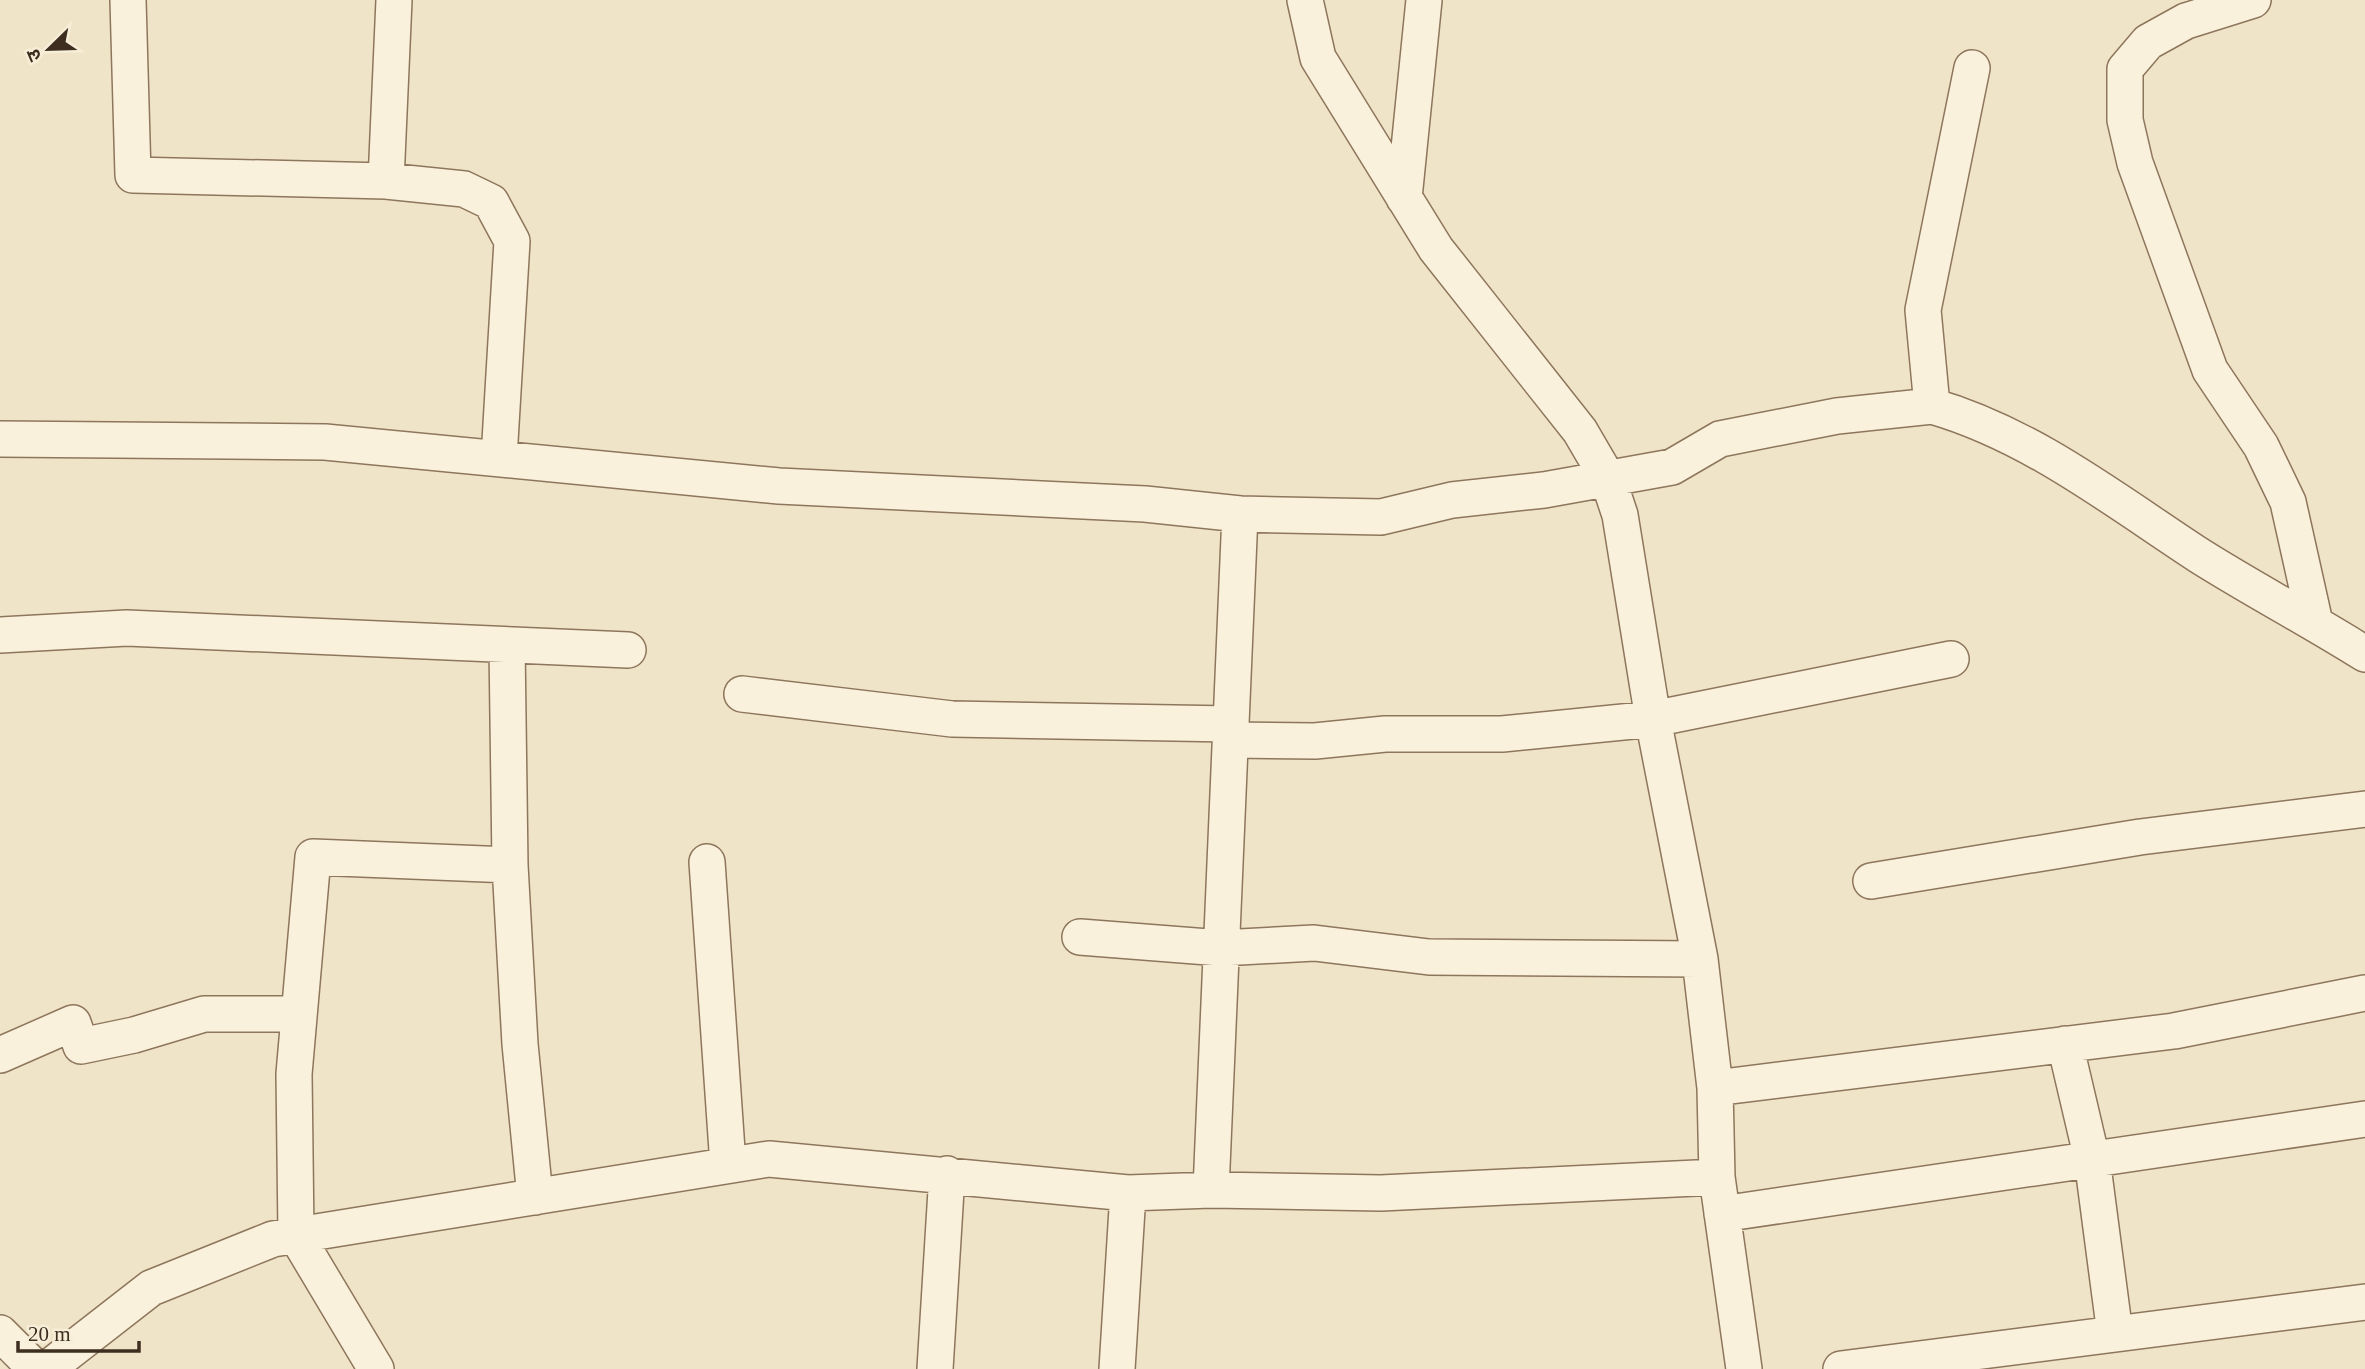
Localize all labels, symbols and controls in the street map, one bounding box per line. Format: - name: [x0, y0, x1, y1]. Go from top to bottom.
- north arrow: [14, 14, 84, 84]
- text: उ: [22, 45, 46, 65]
- scale bar: [18, 1310, 138, 1354]
- text: 20 m: [28, 1322, 71, 1346]

